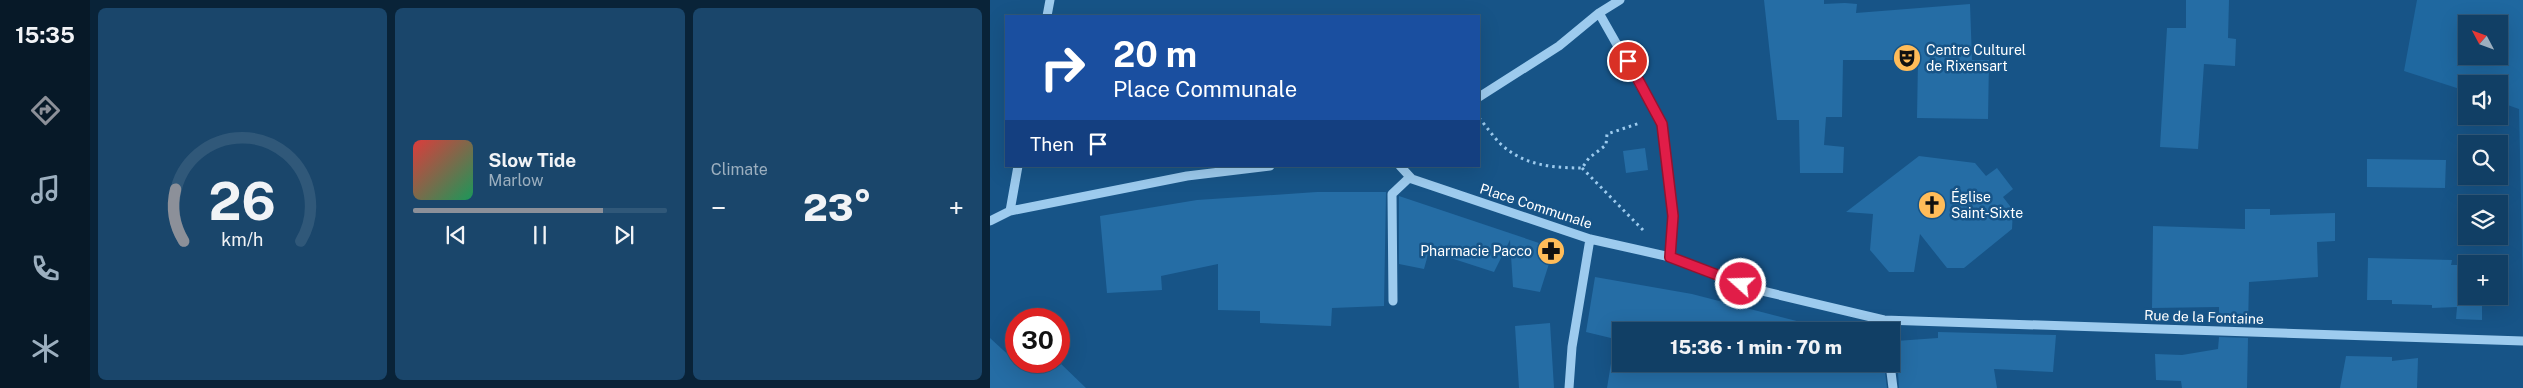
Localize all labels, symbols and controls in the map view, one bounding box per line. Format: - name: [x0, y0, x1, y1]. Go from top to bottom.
- north arrow: [2458, 15, 2508, 65]
- map controls: [2458, 15, 2508, 305]
- text: 15:35: [15, 22, 75, 48]
- text: 20 m: [1113, 34, 1197, 75]
- icon: right: [1030, 35, 1095, 100]
- pin: [1607, 40, 1649, 82]
- place label: Centre Culturel de Rixensart: [1926, 42, 2026, 74]
- theatre icon: Centre Culturel de Rixensart: [1892, 43, 1922, 73]
- icon: arrive: [1614, 47, 1642, 75]
- button: sound: [2458, 75, 2508, 125]
- text: Place Communale: [1113, 76, 1297, 102]
- icon: directions: [28, 93, 63, 128]
- icon: arrive: [1084, 130, 1112, 158]
- text: Then: [1030, 133, 1074, 155]
- button: search: [2458, 135, 2508, 185]
- text: Slow Tide: [488, 149, 576, 171]
- text: Climate: [711, 160, 768, 179]
- text: 26: [209, 171, 276, 232]
- text: Marlow: [488, 171, 543, 190]
- icon: music: [28, 172, 63, 207]
- street label: Place Communale: [1478, 180, 1594, 232]
- text: 23°: [803, 185, 872, 230]
- place label: Église Saint-Sixte: [1951, 188, 2023, 221]
- church icon: Église Saint-Sixte: [1917, 190, 1947, 220]
- text: −: [711, 191, 726, 224]
- text: +: [948, 191, 964, 224]
- button: layers: [2458, 195, 2508, 245]
- icon: previous: [442, 221, 470, 249]
- icon: pause: [526, 221, 554, 249]
- icon: next: [610, 221, 638, 249]
- text: km/h: [222, 229, 264, 250]
- pharmacy icon: Pharmacie Pacco: [1536, 236, 1566, 266]
- place label: Pharmacie Pacco: [1420, 243, 1532, 259]
- icon: phone: [28, 251, 63, 286]
- button: +: [2458, 255, 2508, 305]
- position arrow: [1714, 257, 1766, 309]
- street label: Rue de la Fontaine: [2144, 307, 2264, 327]
- speed limit sign: 30: [1005, 308, 1070, 373]
- icon: climate: [28, 331, 63, 366]
- text: 15:36 · 1 min · 70 m: [1670, 336, 1842, 358]

